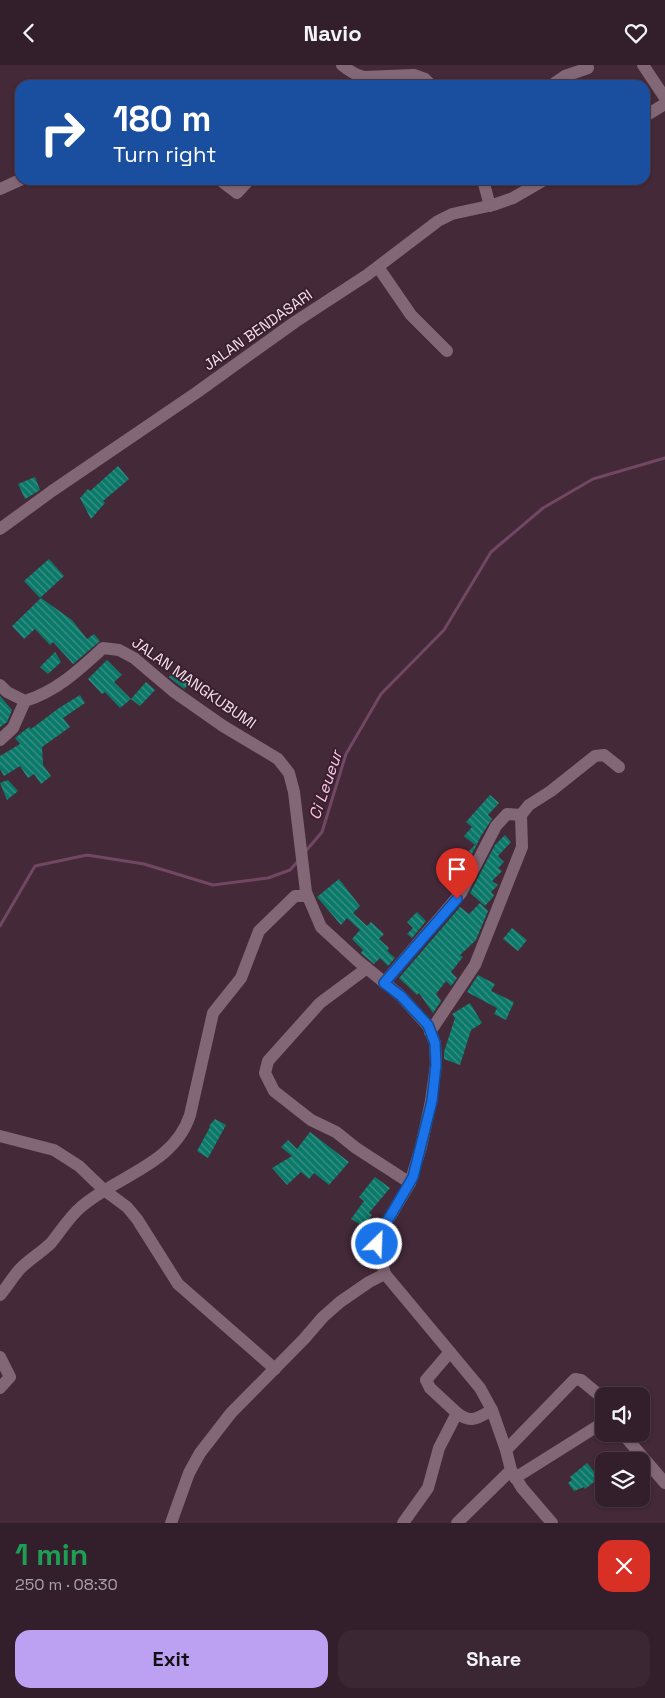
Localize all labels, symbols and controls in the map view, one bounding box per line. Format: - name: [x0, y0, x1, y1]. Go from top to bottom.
- icon: back: [15, 19, 43, 47]
- text: Navio: [303, 19, 362, 47]
- icon: heart: [622, 19, 650, 47]
- text: 180 m: [113, 97, 211, 141]
- icon: right: [30, 100, 95, 165]
- text: Turn right: [113, 140, 216, 168]
- street label: JALAN BENDASARI: [200, 285, 316, 374]
- street label: JALAN MANGKUBUMI: [128, 633, 260, 733]
- water label: Ci Leueur: [304, 746, 348, 822]
- pin: [436, 848, 478, 899]
- icon: arrive: [443, 855, 471, 883]
- position arrow: [350, 1217, 402, 1269]
- map controls: [595, 1387, 650, 1507]
- button: sound: [595, 1387, 650, 1442]
- button: layers: [595, 1452, 650, 1507]
- text: 1 min: [15, 1535, 88, 1574]
- button: close: [598, 1540, 650, 1592]
- text: 250 m · 08:30: [15, 1574, 118, 1595]
- button: Exit: [15, 1630, 328, 1688]
- button: Share: [338, 1630, 650, 1688]

